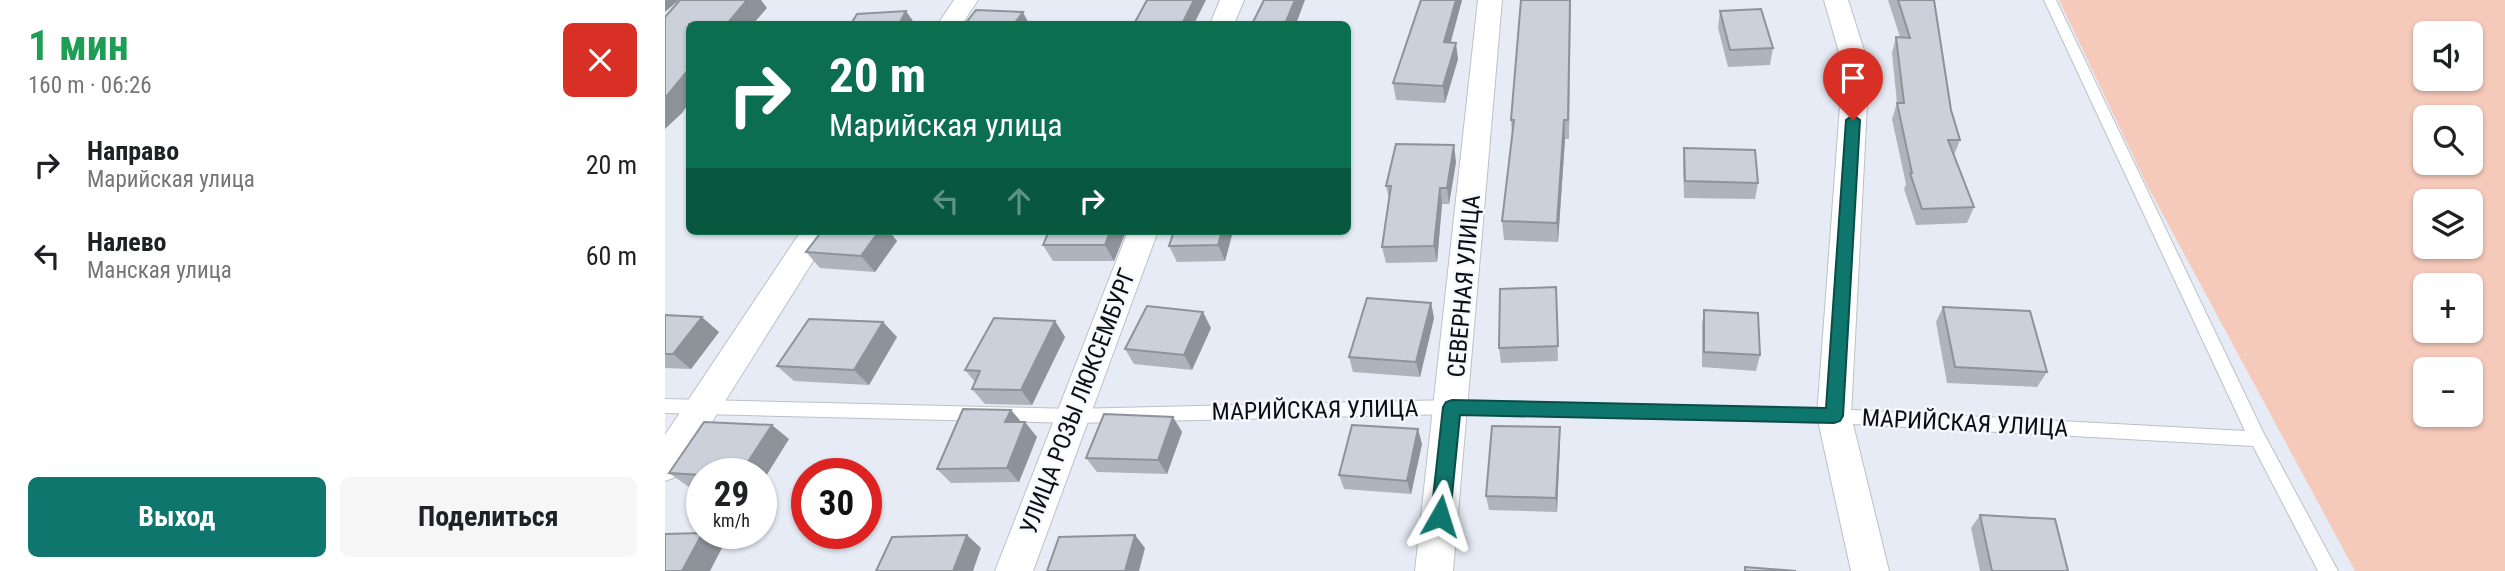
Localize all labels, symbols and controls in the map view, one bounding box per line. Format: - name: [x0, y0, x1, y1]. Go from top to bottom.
- text: 1 мин: [28, 21, 129, 70]
- map controls: [2413, 21, 2483, 427]
- button: sound: [2413, 21, 2483, 91]
- button: close: [563, 23, 637, 97]
- text: 20 m: [829, 47, 926, 104]
- pin: [1823, 48, 1883, 120]
- icon: right: [714, 49, 805, 140]
- icon: arrive: [1834, 59, 1872, 97]
- text: 160 m · 06:26: [28, 72, 152, 99]
- button: search: [2413, 105, 2483, 175]
- text: Марийская улица: [829, 106, 1063, 144]
- text: Направо: [87, 136, 179, 166]
- icon: right: [28, 146, 66, 184]
- text: 20 m: [586, 150, 637, 180]
- text: Марийская улица: [87, 166, 255, 193]
- icon: left: [927, 182, 965, 220]
- icon: ahead: [1000, 182, 1038, 220]
- icon: right: [1073, 182, 1111, 220]
- button: layers: [2413, 189, 2483, 259]
- street label: СЕВЕРНАЯ УЛИЦА: [1442, 193, 1486, 379]
- text: Налево: [87, 227, 167, 257]
- icon: left: [28, 237, 66, 275]
- text: 60 m: [586, 241, 637, 271]
- text: Манская улица: [87, 257, 232, 284]
- street label: УЛИЦА РОЗЫ ЛЮКСЕМБУРГ: [1014, 264, 1142, 538]
- button: +: [2413, 273, 2483, 343]
- button: −: [2413, 357, 2483, 427]
- street label: МАРИЙСКАЯ УЛИЦА: [1211, 394, 1419, 426]
- street label: МАРИЙСКАЯ УЛИЦА: [1861, 404, 2069, 442]
- speed limit sign: 30: [791, 458, 882, 549]
- text: 29: [714, 474, 749, 515]
- button: Выход: [28, 477, 326, 557]
- button: Поделиться: [340, 477, 637, 557]
- position arrow: [1403, 479, 1477, 553]
- text: km/h: [713, 510, 750, 531]

